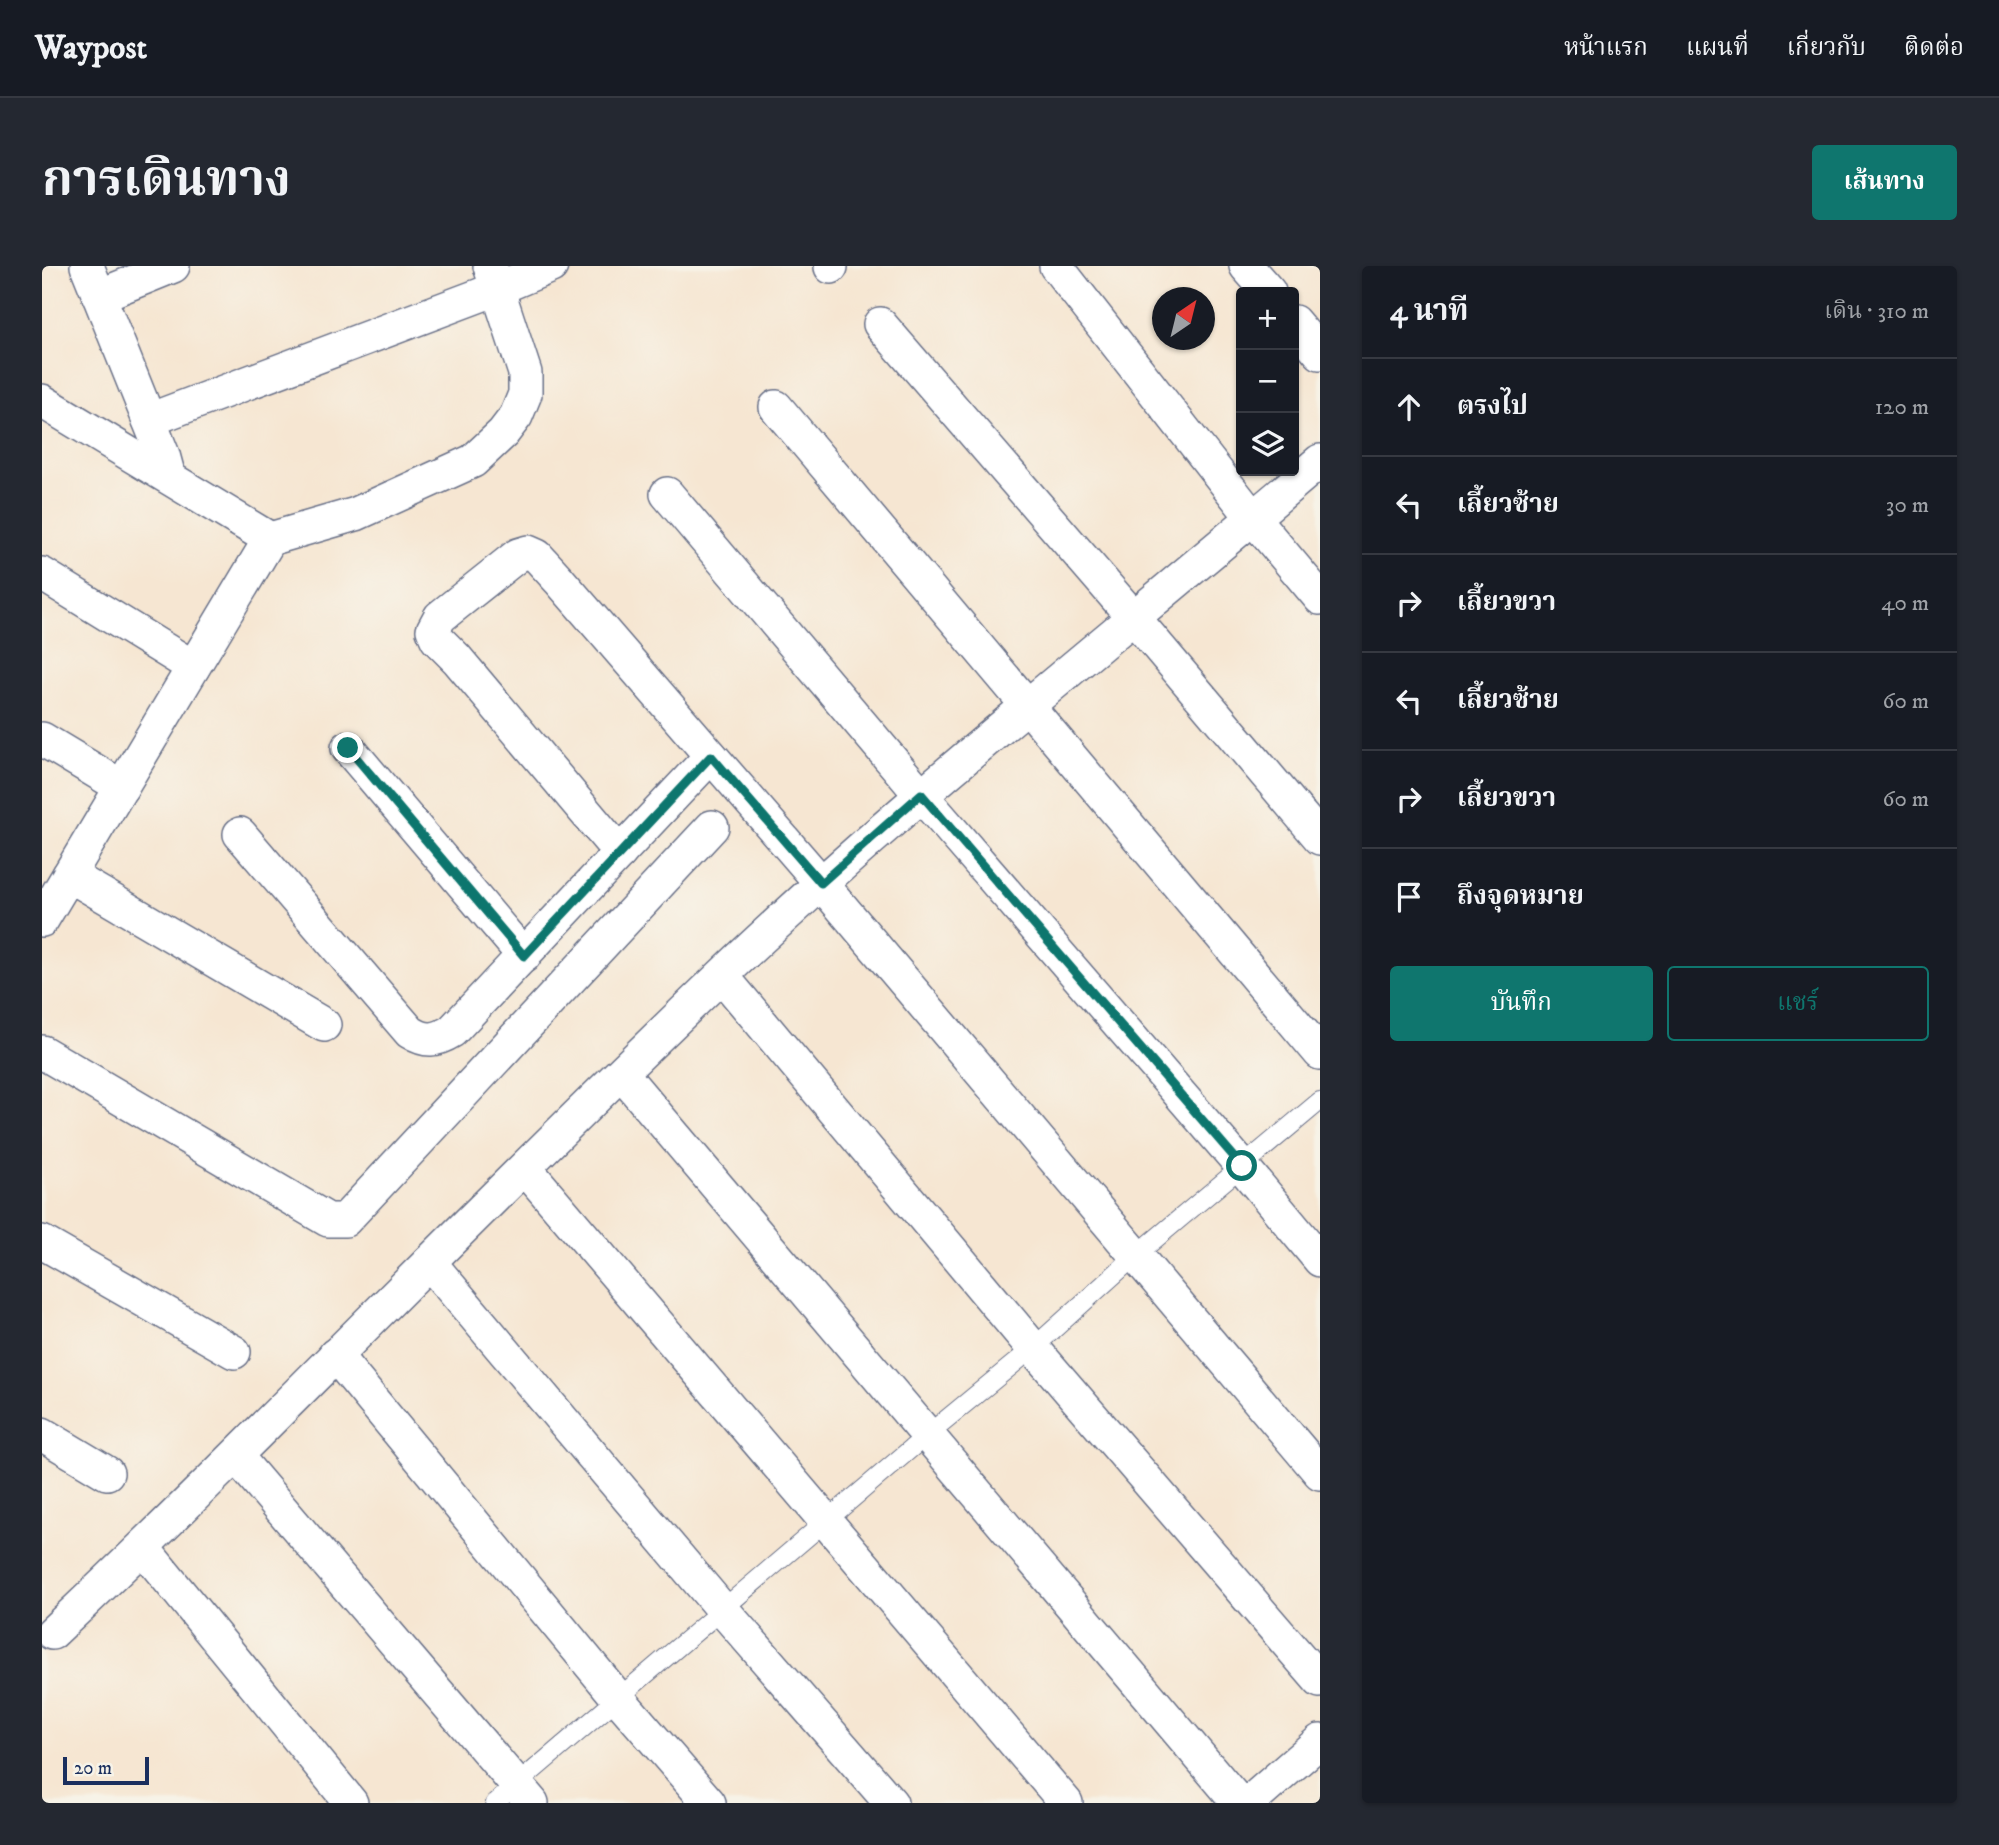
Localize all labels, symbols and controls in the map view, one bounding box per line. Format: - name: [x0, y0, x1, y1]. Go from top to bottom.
- text: Waypost: [35, 28, 147, 69]
- text: หน้าแรก: [1564, 33, 1648, 63]
- text: แผนที่: [1686, 33, 1749, 63]
- text: เกี่ยวกับ: [1787, 33, 1866, 63]
- text: ติดต่อ: [1904, 33, 1964, 63]
- button: เส้นทาง: [1812, 145, 1957, 220]
- text: การเดินทาง: [42, 150, 291, 212]
- north arrow: [1152, 287, 1215, 350]
- map controls: [1236, 287, 1299, 476]
- button: +: [1236, 287, 1299, 350]
- text: 4 นาที: [1390, 293, 1469, 330]
- text: เดิน · 310 m: [1824, 297, 1929, 326]
- button: −: [1236, 350, 1299, 413]
- icon: ahead: [1390, 388, 1428, 426]
- text: ตรงไป: [1457, 390, 1528, 423]
- text: 120 m: [1875, 393, 1929, 422]
- button: layers: [1236, 413, 1299, 476]
- icon: left: [1390, 486, 1428, 524]
- text: เลี้ยวซ้าย: [1457, 488, 1559, 521]
- text: 30 m: [1886, 491, 1929, 520]
- icon: right: [1390, 584, 1428, 622]
- text: เลี้ยวขวา: [1457, 586, 1556, 619]
- text: 40 m: [1881, 589, 1929, 618]
- icon: left: [1390, 682, 1428, 720]
- text: เลี้ยวซ้าย: [1457, 684, 1559, 717]
- text: 60 m: [1882, 687, 1929, 716]
- route end: [332, 732, 363, 763]
- icon: right: [1390, 780, 1428, 818]
- text: เลี้ยวขวา: [1457, 782, 1556, 815]
- text: 60 m: [1882, 785, 1929, 814]
- icon: arrive: [1390, 878, 1428, 916]
- text: ถึงจุดหมาย: [1457, 880, 1584, 913]
- button: บันทึก: [1390, 966, 1653, 1041]
- button: แชร์: [1667, 966, 1929, 1041]
- route start: [1226, 1150, 1257, 1181]
- scale bar: [63, 1754, 149, 1786]
- text: 20 m: [74, 1757, 112, 1780]

